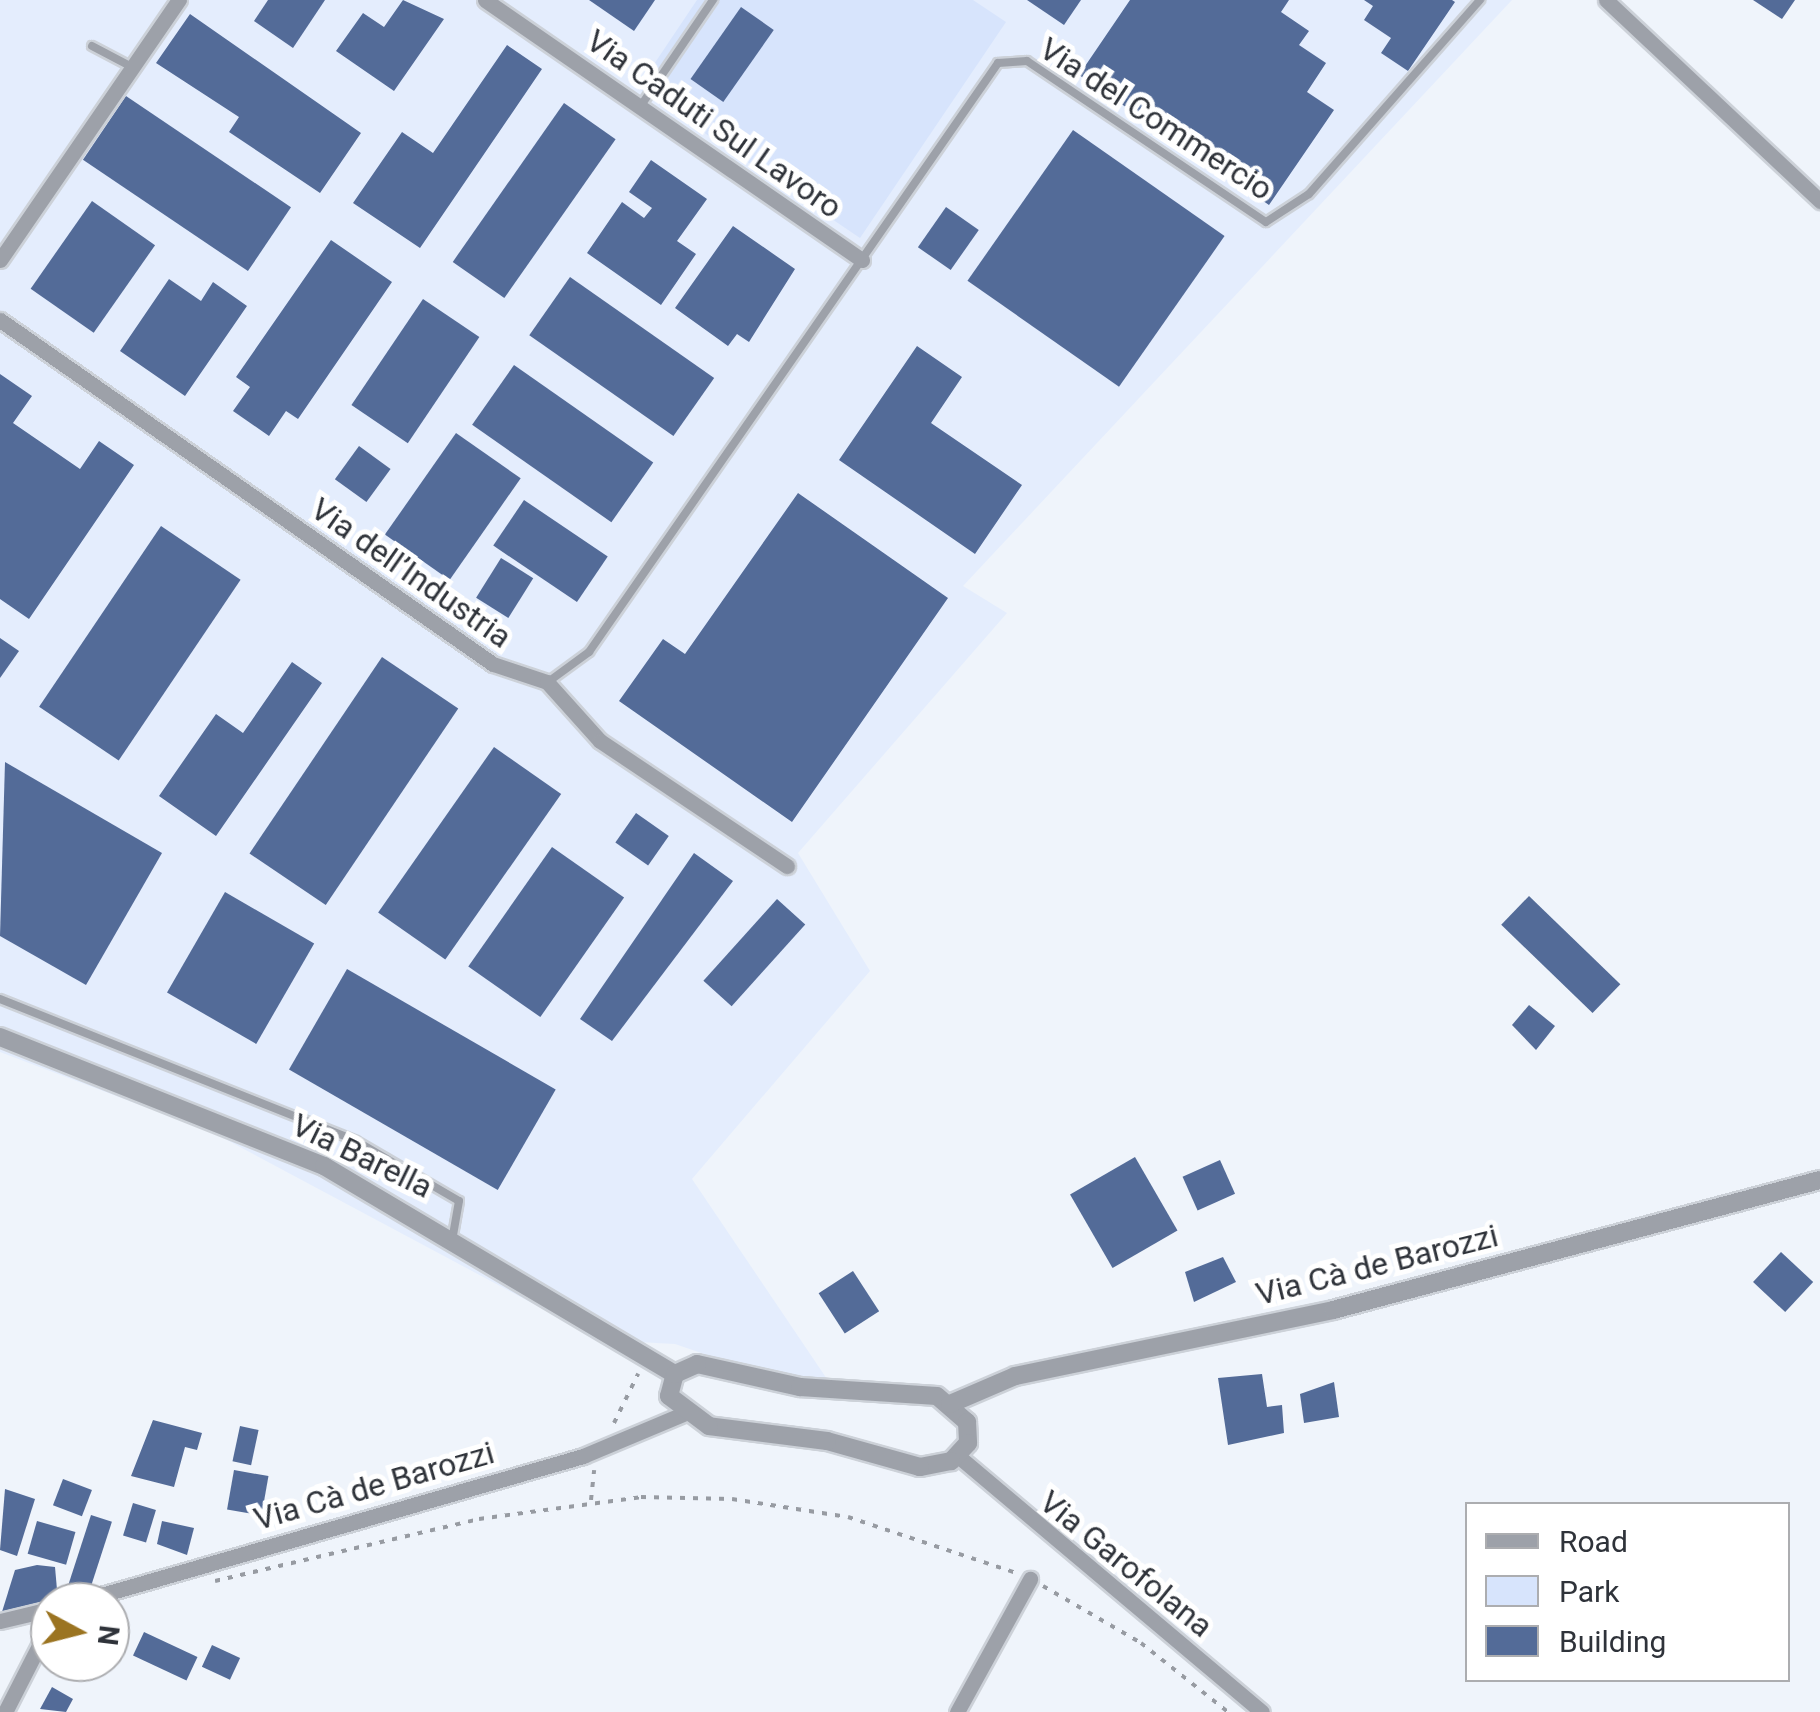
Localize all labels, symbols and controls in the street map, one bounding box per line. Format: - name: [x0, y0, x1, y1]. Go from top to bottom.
- street label: Via Caduti Sul Lavoro: [579, 21, 849, 227]
- street label: Via del Commercio: [1032, 29, 1280, 209]
- street label: Via dell’Industria: [304, 490, 518, 656]
- street label: Via Barella: [286, 1106, 438, 1206]
- street label: Via Cà de Barozzi: [1252, 1216, 1502, 1314]
- street label: Via Cà de Barozzi: [249, 1433, 499, 1539]
- street label: Via Garofolana: [1032, 1483, 1220, 1645]
- legend: [1465, 1502, 1790, 1682]
- text: Road: [1559, 1524, 1628, 1559]
- text: Park: [1559, 1574, 1619, 1609]
- north arrow: [30, 1582, 130, 1682]
- text: N: [91, 1624, 126, 1647]
- text: Building: [1559, 1624, 1666, 1659]

